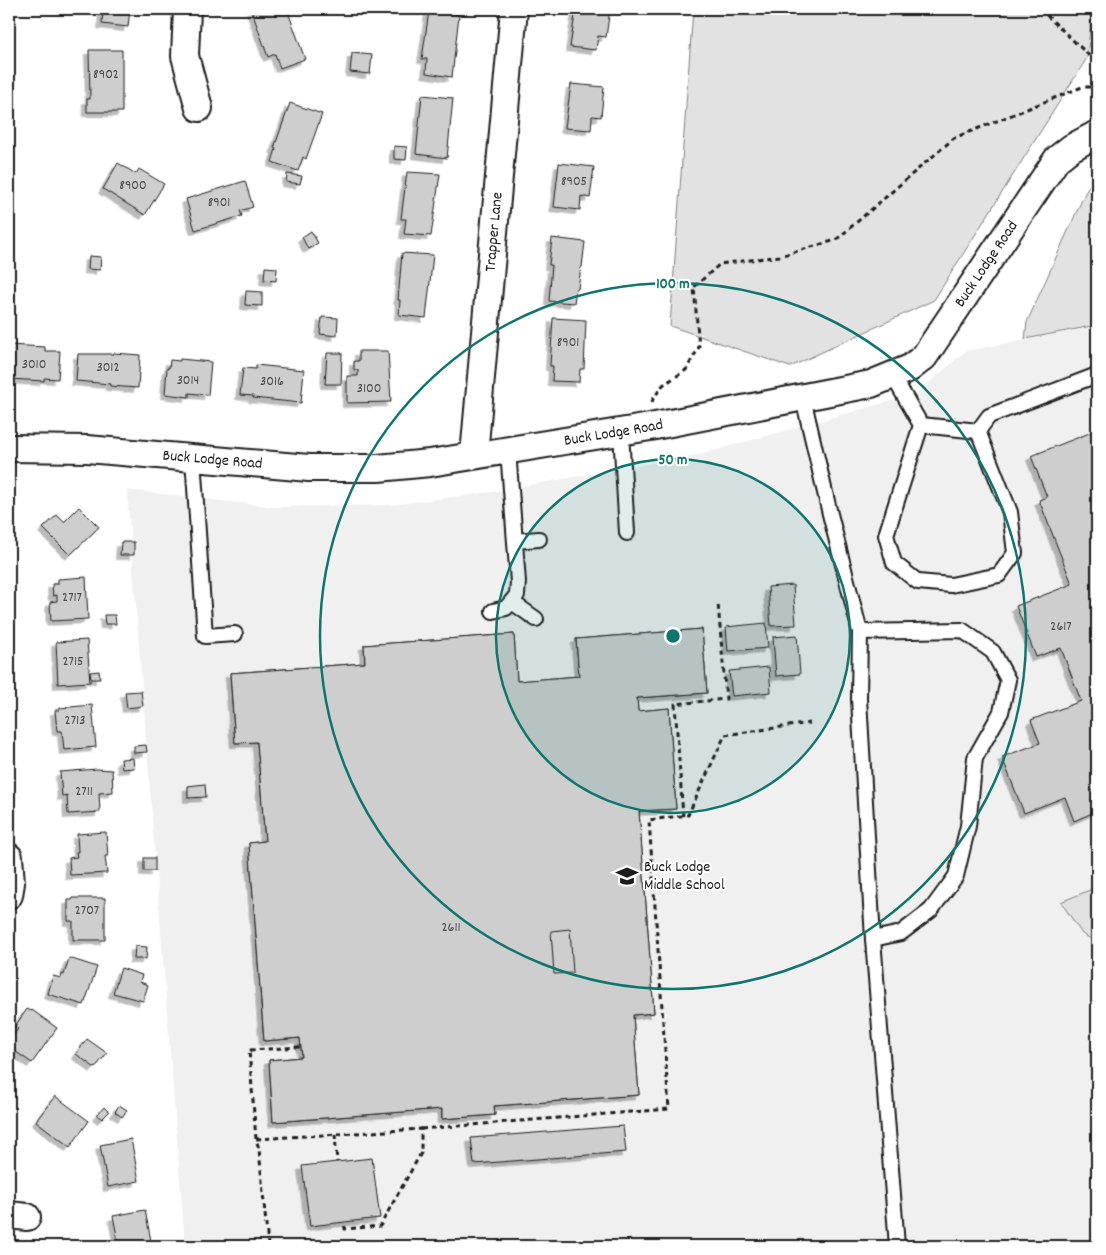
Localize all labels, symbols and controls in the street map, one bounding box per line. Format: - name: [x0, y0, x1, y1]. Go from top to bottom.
- house number: 8902: [93, 65, 119, 85]
- house number: 8905: [561, 172, 587, 192]
- house number: 8900: [119, 176, 147, 196]
- street label: Trapper Lane: [479, 191, 509, 273]
- house number: 8901: [208, 193, 230, 213]
- street label: Buck Lodge Road: [949, 216, 1024, 312]
- text: 100 m: [656, 274, 690, 296]
- house number: 8901: [557, 333, 579, 353]
- house number: 3010: [22, 355, 46, 375]
- house number: 3012: [96, 358, 120, 378]
- house number: 3014: [177, 371, 199, 391]
- house number: 3016: [260, 372, 284, 392]
- house number: 3100: [357, 379, 381, 399]
- street label: Buck Lodge Road: [562, 413, 665, 452]
- street label: Buck Lodge Road: [162, 444, 263, 475]
- text: 50 m: [659, 450, 687, 472]
- house number: 2717: [62, 588, 82, 608]
- house number: 2617: [1050, 617, 1072, 637]
- centre of rings: [664, 627, 682, 645]
- house number: 2715: [62, 652, 84, 672]
- house number: 2713: [65, 711, 85, 731]
- house number: 2711: [75, 782, 93, 802]
- place label: Buck Lodge Middle School: [644, 856, 725, 897]
- school or university icon: Buck Lodge Middle School: [614, 863, 640, 889]
- house number: 2707: [75, 901, 99, 921]
- house number: 2611: [441, 918, 461, 938]

